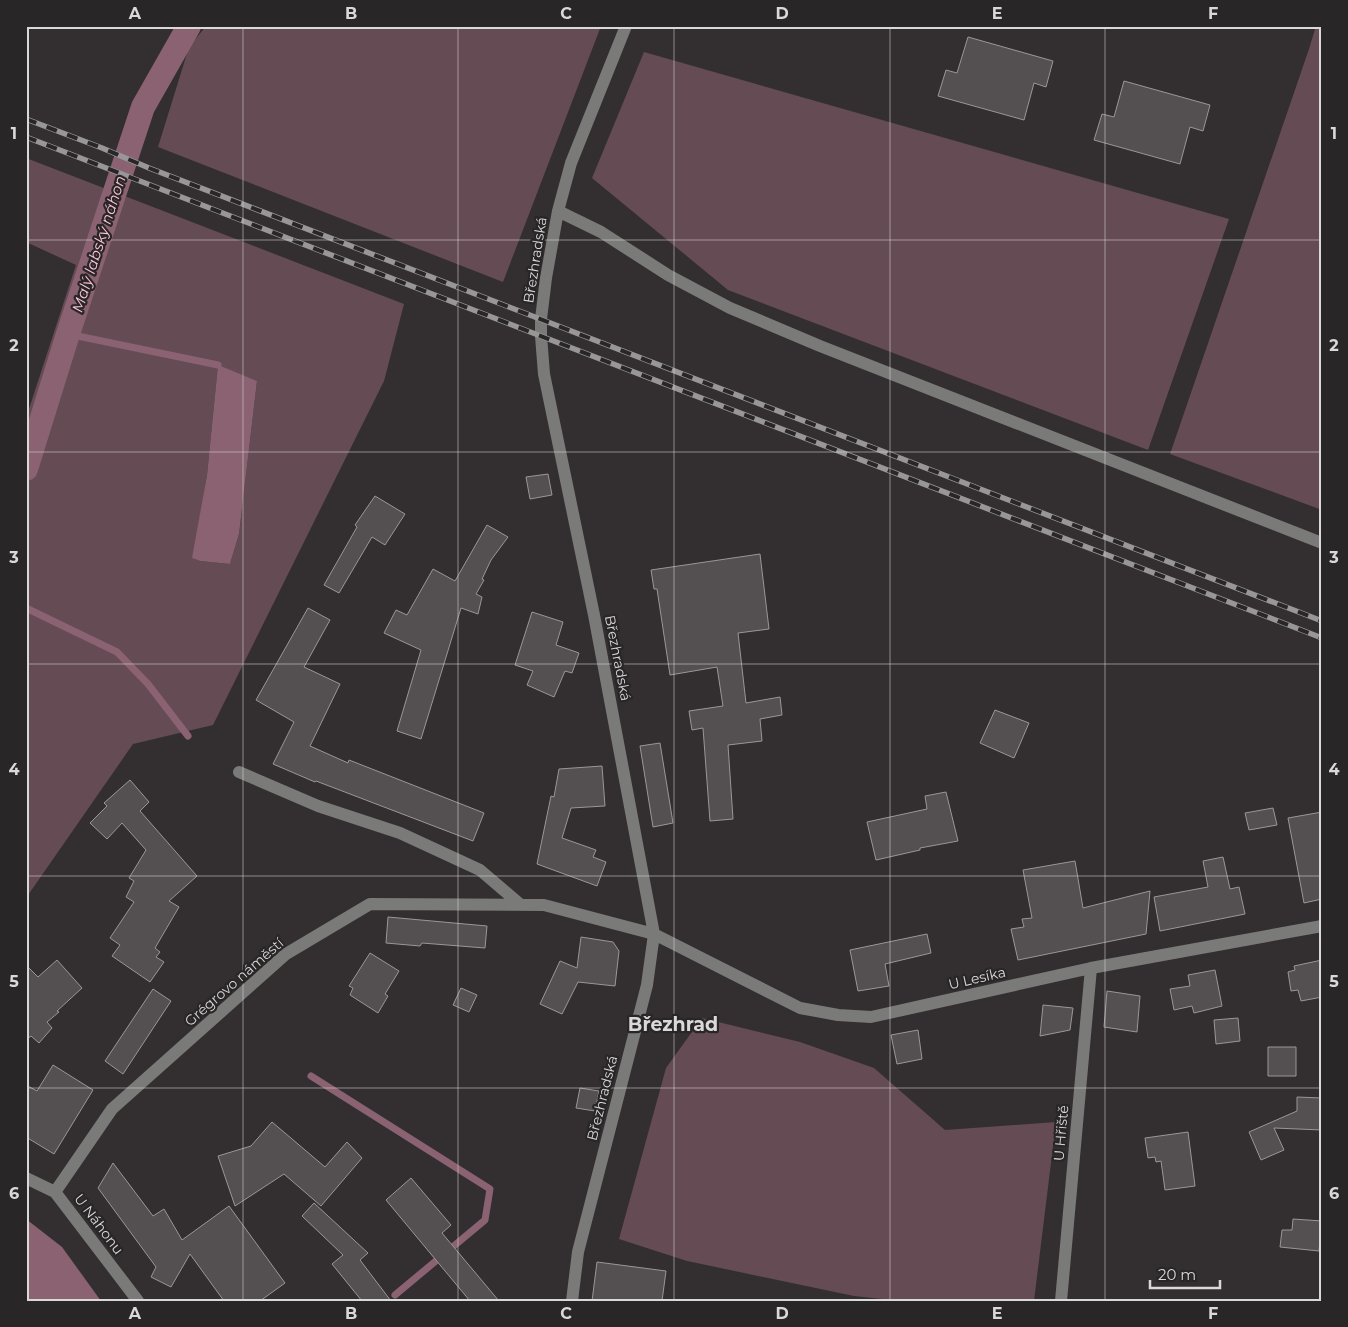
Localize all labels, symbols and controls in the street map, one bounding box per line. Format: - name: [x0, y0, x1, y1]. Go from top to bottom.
- text: A: [128, 4, 142, 23]
- text: B: [345, 4, 357, 23]
- text: C: [560, 4, 572, 23]
- text: D: [775, 4, 789, 23]
- text: E: [992, 4, 1002, 23]
- text: F: [1208, 4, 1218, 23]
- text: 1: [11, 124, 17, 143]
- text: 1: [1331, 124, 1337, 143]
- water label: Malý labský náhon: [67, 173, 130, 315]
- street label: Březhradská: [519, 216, 551, 304]
- text: 2: [9, 336, 19, 355]
- text: 2: [1329, 336, 1339, 355]
- text: 3: [8, 548, 19, 567]
- text: 3: [1328, 548, 1339, 567]
- street label: Březhradská: [601, 614, 635, 702]
- text: 4: [8, 760, 20, 779]
- text: 4: [1328, 760, 1340, 779]
- street label: Grégrovo náměstí: [181, 933, 288, 1030]
- street label: U Lesíka: [946, 963, 1008, 993]
- text: 5: [9, 972, 19, 991]
- text: 5: [1329, 972, 1339, 991]
- district label: Březhrad: [628, 1013, 718, 1036]
- street label: Březhradská: [583, 1054, 621, 1142]
- street label: U Hřiště: [1050, 1104, 1072, 1162]
- text: 6: [9, 1184, 19, 1203]
- text: 6: [1329, 1184, 1339, 1203]
- street label: U Náhonu: [70, 1190, 128, 1258]
- scale bar: [1150, 1257, 1220, 1289]
- text: 20 m: [1158, 1265, 1196, 1284]
- text: A: [128, 1304, 142, 1323]
- text: B: [345, 1304, 357, 1323]
- text: C: [560, 1304, 572, 1323]
- text: D: [775, 1304, 789, 1323]
- text: E: [992, 1304, 1002, 1323]
- text: F: [1208, 1304, 1218, 1323]

